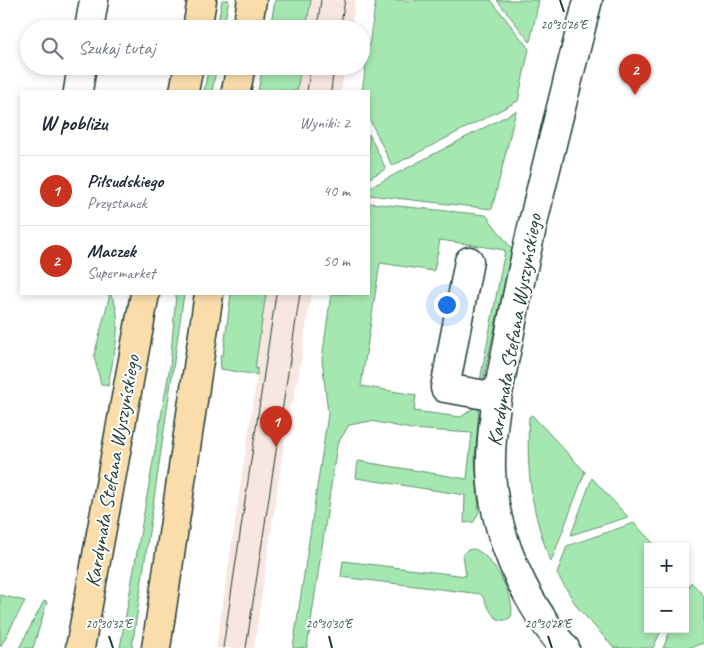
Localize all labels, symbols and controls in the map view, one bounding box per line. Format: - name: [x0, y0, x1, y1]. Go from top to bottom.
- text: 20°30'26"E: [541, 17, 589, 33]
- search box: [20, 20, 370, 75]
- icon: search: [38, 34, 66, 62]
- text: Szukaj tutaj: [78, 36, 155, 60]
- pin: 2: [619, 54, 651, 95]
- text: W pobliżu: [40, 110, 107, 136]
- text: Wyniki: 2: [299, 113, 350, 133]
- text: Piłsudskiego: [87, 169, 163, 193]
- text: 1: [52, 181, 60, 201]
- text: 40 m: [323, 181, 350, 201]
- text: Przystanek: [87, 193, 147, 213]
- street label: Kardynała Stefana Wyszyńskiego: [481, 210, 547, 448]
- text: Maczek: [87, 239, 136, 263]
- text: 2: [52, 251, 60, 271]
- text: 50 m: [323, 251, 350, 271]
- text: Supermarket: [87, 263, 155, 283]
- your location: [434, 292, 460, 318]
- street label: Kardynała Stefana Wyszyńskiego: [79, 351, 145, 589]
- pin: 1: [260, 406, 292, 447]
- map controls: [644, 543, 689, 633]
- button: +: [644, 543, 689, 588]
- button: −: [644, 588, 689, 633]
- text: 20°30'32"E: [86, 616, 134, 632]
- text: 20°30'30"E: [306, 616, 354, 632]
- text: 20°30'28"E: [525, 616, 573, 632]

